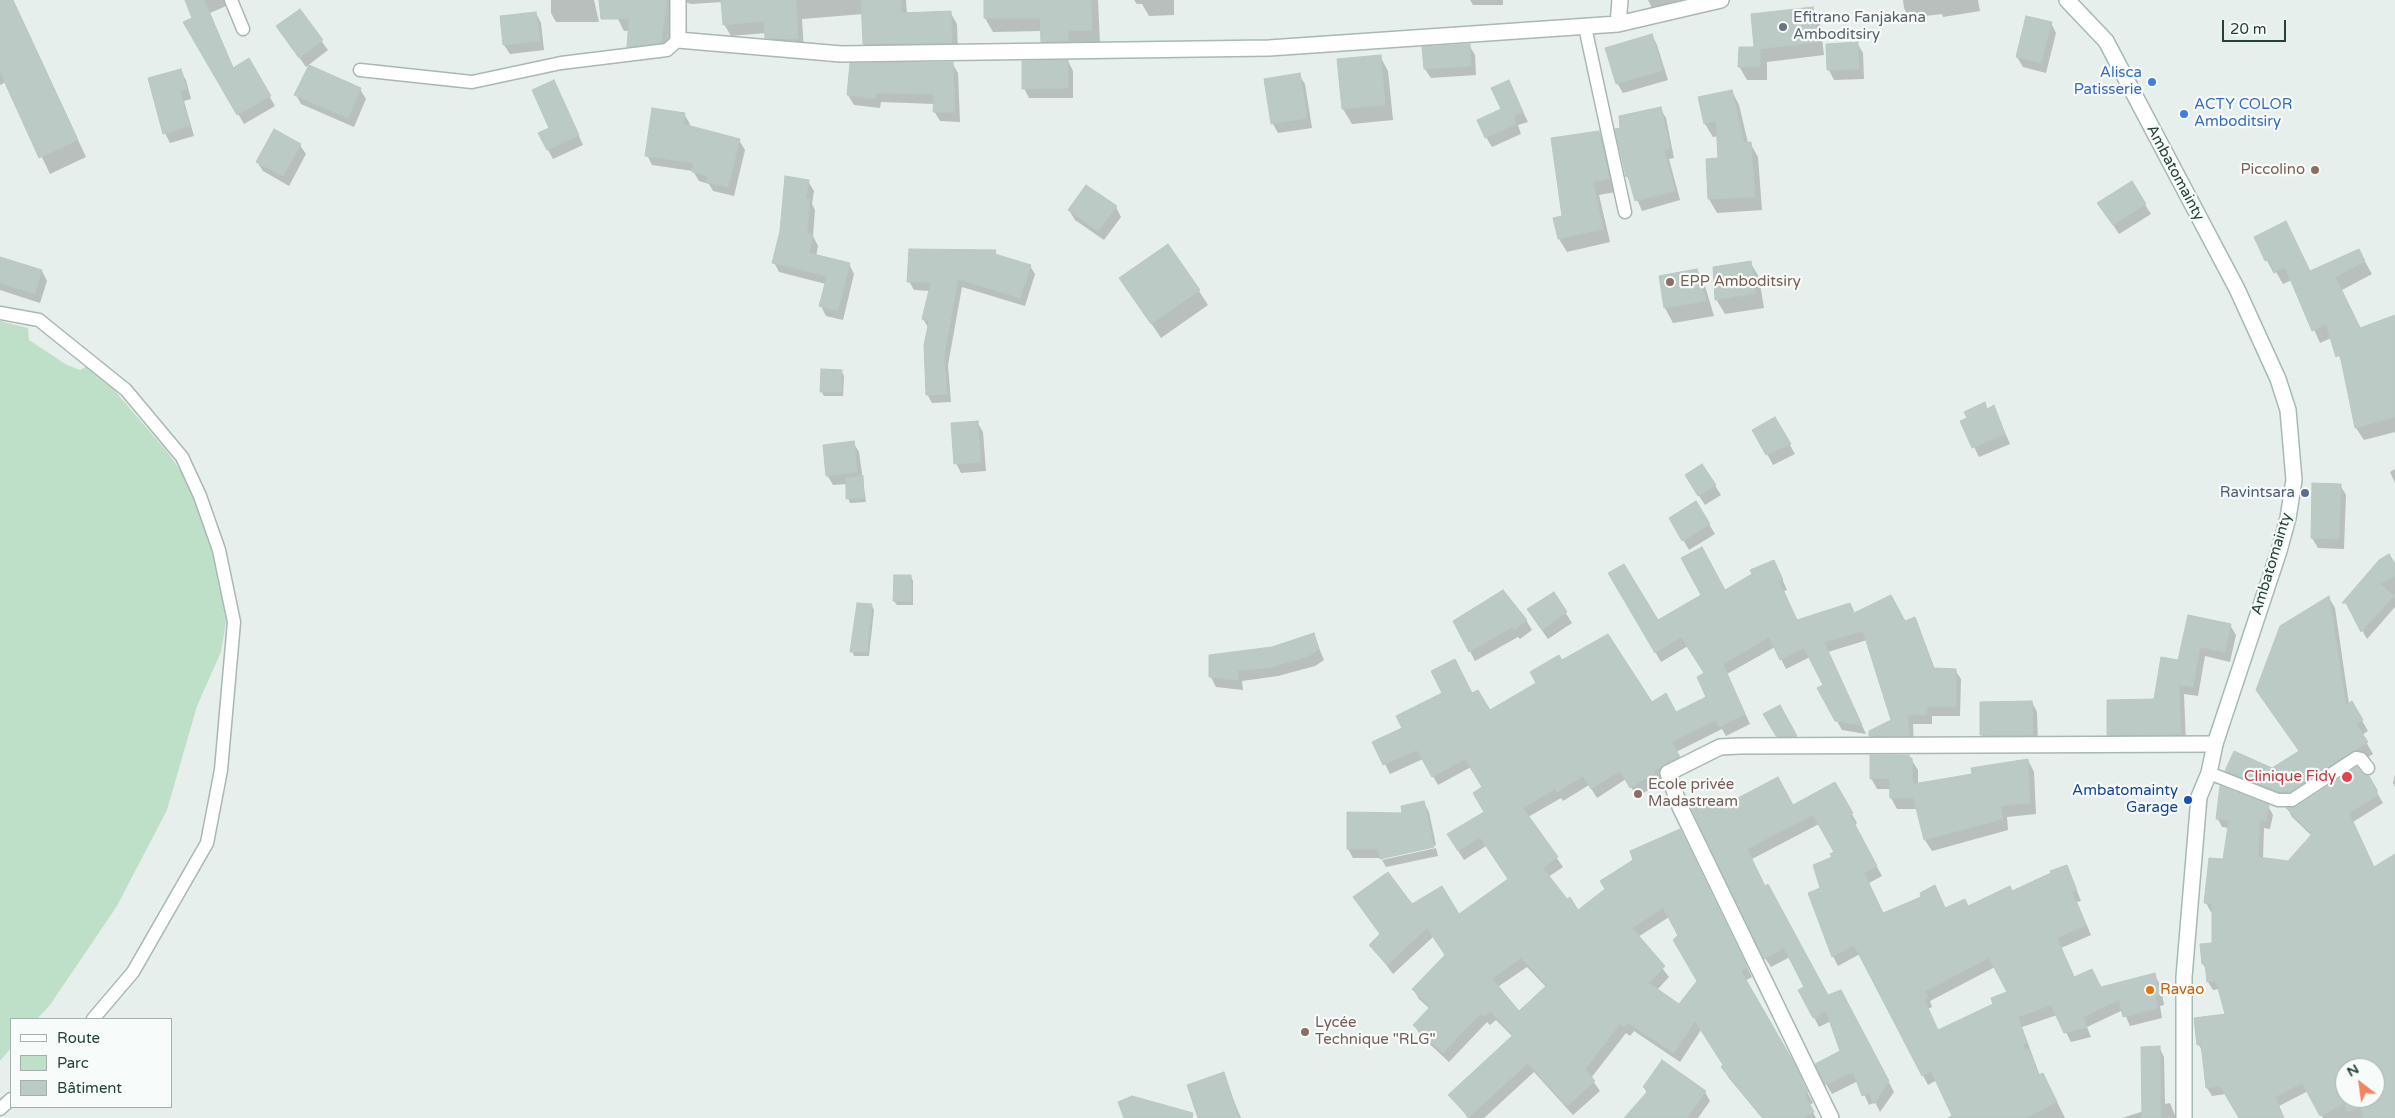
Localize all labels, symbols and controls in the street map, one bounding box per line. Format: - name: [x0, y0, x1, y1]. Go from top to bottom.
- place label: Efitrano Fanjakana Amboditsiry: [1793, 9, 1926, 44]
- scale bar: [2225, 10, 2289, 42]
- text: 20 m: [2230, 20, 2267, 38]
- marker: Efitrano Fanjakana Amboditsiry: [1777, 21, 1789, 33]
- place label: Alisca Patisserie: [2074, 64, 2142, 99]
- marker: Alisca Patisserie: [2146, 76, 2158, 88]
- place label: ACTY COLOR Amboditsiry: [2194, 96, 2292, 131]
- marker: ACTY COLOR Amboditsiry: [2178, 108, 2190, 120]
- street label: Ambatomainty: [2142, 122, 2208, 224]
- place label: Piccolino: [2241, 161, 2305, 179]
- marker: Piccolino: [2309, 164, 2321, 176]
- place label: EPP Amboditsiry: [1680, 273, 1801, 291]
- marker: EPP Amboditsiry: [1664, 276, 1676, 288]
- place label: Ravintsara: [2220, 484, 2295, 502]
- marker: Ravintsara: [2299, 487, 2311, 499]
- street label: Ambatomainty: [2248, 511, 2296, 617]
- place label: Clinique Fidy: [2244, 768, 2336, 786]
- marker: Clinique Fidy: [2340, 770, 2354, 784]
- place label: Ecole privée Madastream: [1648, 776, 1738, 811]
- place label: Ambatomainty Garage: [2072, 782, 2178, 817]
- marker: Ecole privée Madastream: [1632, 788, 1644, 800]
- marker: Ambatomainty Garage: [2182, 794, 2194, 806]
- place label: Ravao: [2160, 981, 2204, 999]
- marker: Ravao: [2144, 984, 2156, 996]
- place label: Lycée Technique "RLG": [1315, 1014, 1436, 1049]
- legend: [10, 1018, 172, 1108]
- marker: Lycée Technique "RLG": [1299, 1026, 1311, 1038]
- text: Route: [57, 1029, 100, 1047]
- text: Parc: [57, 1054, 89, 1072]
- north arrow: [2335, 1058, 2385, 1108]
- text: N: [2344, 1060, 2362, 1081]
- text: Bâtiment: [57, 1079, 122, 1097]

